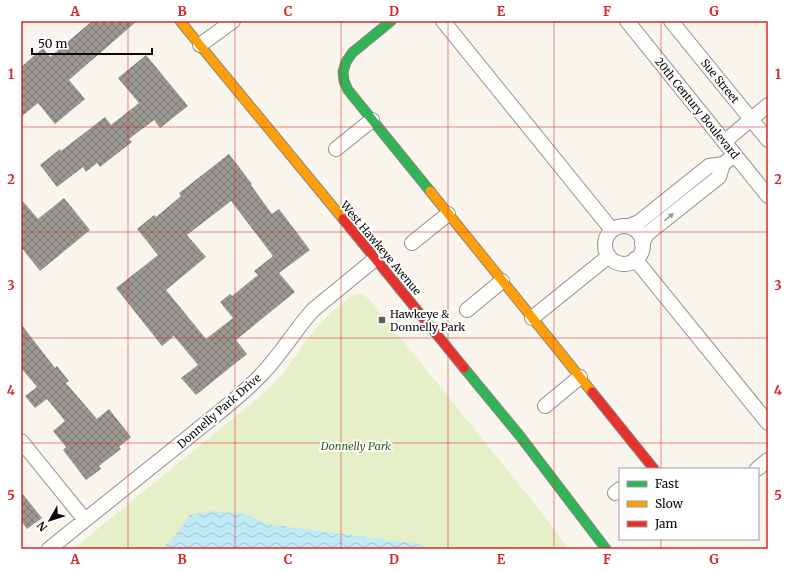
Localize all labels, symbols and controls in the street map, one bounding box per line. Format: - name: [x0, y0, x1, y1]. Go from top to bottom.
- text: A: [69, 3, 80, 20]
- text: B: [177, 3, 187, 20]
- text: C: [284, 3, 293, 20]
- text: D: [389, 3, 399, 20]
- text: E: [497, 3, 506, 20]
- text: F: [603, 3, 611, 20]
- text: G: [709, 3, 719, 20]
- scale bar: [32, 30, 152, 56]
- text: 50 m: [38, 36, 67, 51]
- street label: 20th Century Boulevard: [652, 55, 742, 162]
- street label: Sue Street: [698, 56, 743, 107]
- text: 1: [8, 66, 14, 83]
- text: 1: [775, 66, 781, 83]
- text: 2: [7, 171, 15, 188]
- text: 2: [774, 171, 782, 188]
- street label: West Hawkeye Avenue: [337, 198, 424, 298]
- one-way arrow: [664, 212, 675, 221]
- text: 3: [7, 277, 15, 294]
- text: 3: [774, 277, 782, 294]
- place label: Hawkeye & Donnelly Park: [390, 307, 465, 334]
- marker: Hawkeye & Donnelly Park: [377, 315, 387, 325]
- street label: Donnelly Park Drive: [174, 371, 264, 451]
- text: 4: [7, 382, 16, 399]
- text: 4: [774, 382, 783, 399]
- park label: Donnelly Park: [320, 439, 391, 453]
- legend: [619, 468, 759, 540]
- text: Fast: [655, 476, 679, 491]
- text: 5: [7, 487, 15, 504]
- text: 5: [774, 487, 782, 504]
- text: Slow: [655, 496, 684, 511]
- north arrow: [30, 500, 70, 540]
- text: Jam: [654, 516, 678, 531]
- text: N: [34, 518, 50, 534]
- text: A: [69, 551, 80, 568]
- text: B: [177, 551, 187, 568]
- text: C: [284, 551, 293, 568]
- text: D: [389, 551, 399, 568]
- text: E: [497, 551, 506, 568]
- text: F: [603, 551, 611, 568]
- text: G: [709, 551, 719, 568]

